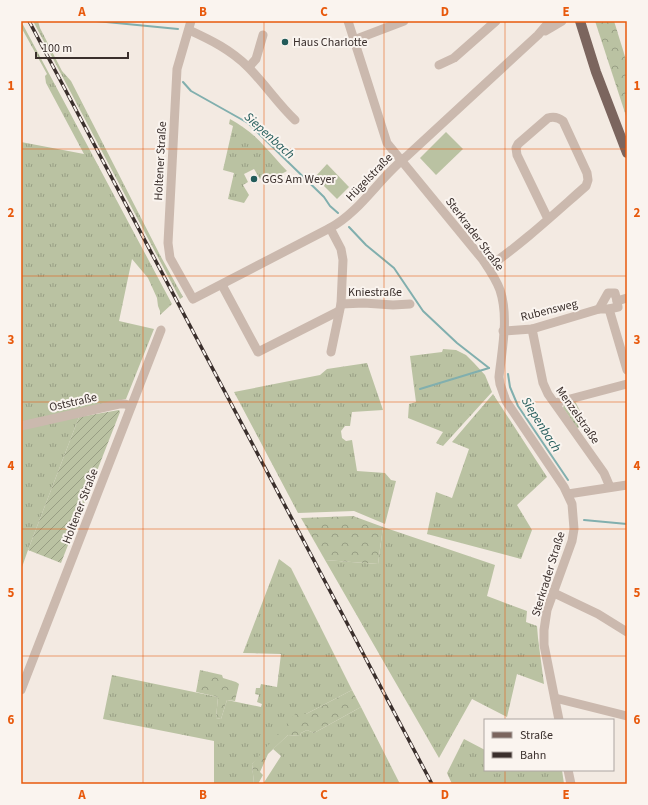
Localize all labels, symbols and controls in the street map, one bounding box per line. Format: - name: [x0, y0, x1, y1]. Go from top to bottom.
- text: A: [77, 3, 86, 21]
- text: B: [199, 3, 207, 21]
- text: C: [320, 3, 328, 21]
- text: D: [441, 3, 449, 21]
- text: E: [562, 3, 570, 21]
- scale bar: [36, 34, 128, 60]
- place label: Haus Charlotte: [293, 34, 367, 51]
- marker: Haus Charlotte: [280, 37, 290, 47]
- text: 100 m: [42, 40, 72, 57]
- text: 1: [8, 77, 15, 95]
- text: 1: [634, 77, 641, 95]
- water label: Siepenbach: [240, 108, 299, 163]
- street label: Holtener Straße: [150, 121, 171, 201]
- street label: Hügelstraße: [342, 150, 397, 205]
- place label: GGS Am Weyer: [262, 171, 336, 188]
- marker: GGS Am Weyer: [249, 174, 259, 184]
- street label: Sterkrader Straße: [441, 194, 508, 275]
- text: 2: [8, 204, 15, 222]
- text: 2: [634, 204, 641, 222]
- street label: Kniestraße: [348, 284, 402, 301]
- street label: Rubensweg: [519, 295, 579, 326]
- text: 3: [8, 331, 15, 349]
- text: 3: [634, 331, 641, 349]
- street label: Menzelstraße: [551, 383, 604, 448]
- street label: Oststraße: [48, 389, 99, 416]
- water label: Siepenbach: [517, 393, 565, 456]
- text: 4: [8, 457, 15, 475]
- text: 4: [634, 457, 641, 475]
- street label: Holtener Straße: [58, 466, 103, 546]
- street label: Sterkrader Straße: [527, 529, 570, 619]
- text: 5: [8, 584, 15, 602]
- text: 5: [634, 584, 641, 602]
- text: 6: [8, 711, 15, 729]
- text: 6: [634, 711, 641, 729]
- legend: [484, 719, 614, 771]
- text: Straße: [520, 727, 553, 744]
- text: Bahn: [520, 747, 546, 764]
- text: A: [77, 786, 86, 804]
- text: B: [199, 786, 207, 804]
- text: C: [320, 786, 328, 804]
- text: D: [441, 786, 449, 804]
- text: E: [562, 786, 570, 804]

